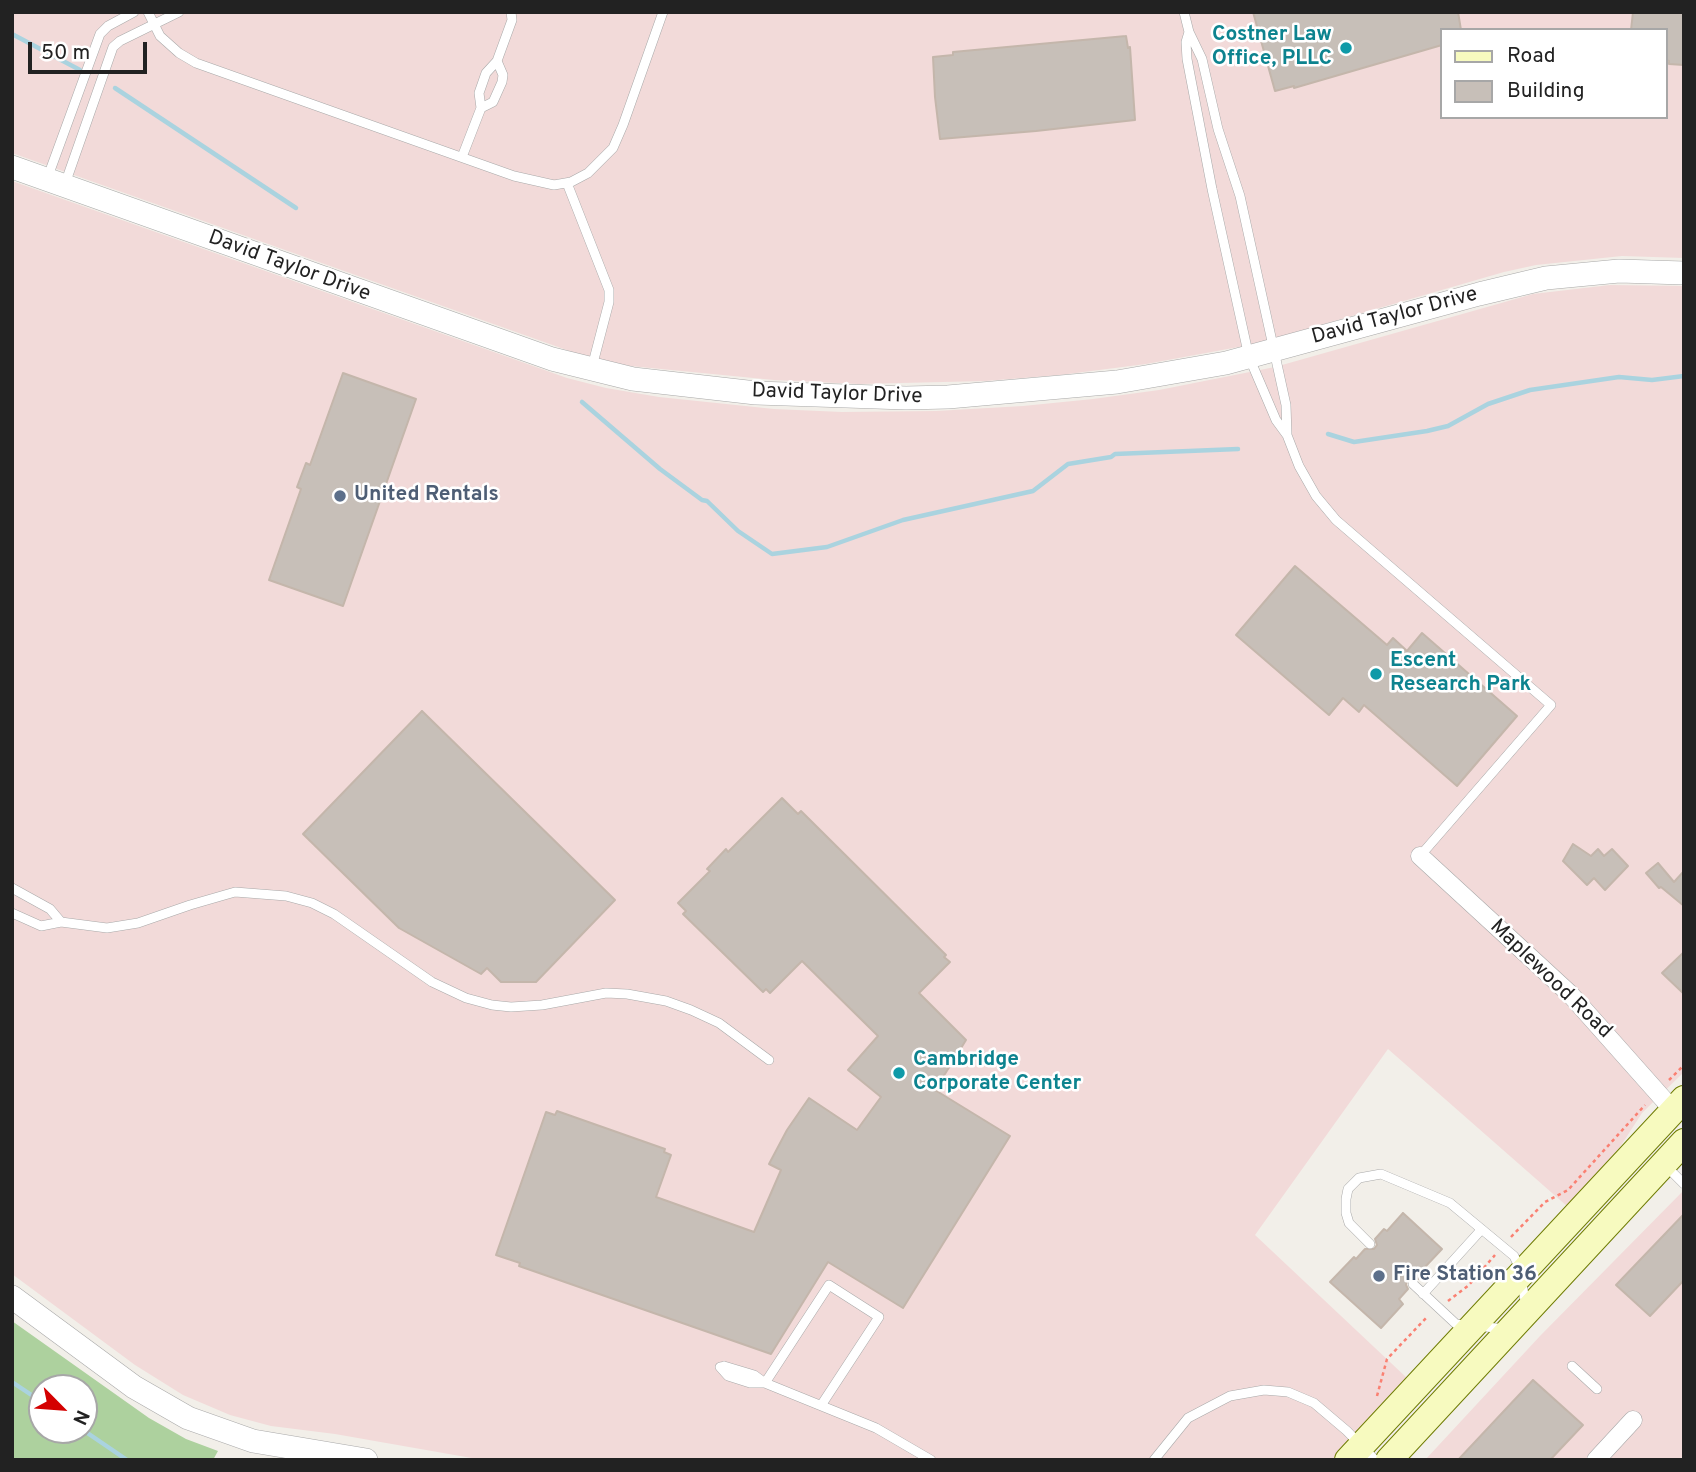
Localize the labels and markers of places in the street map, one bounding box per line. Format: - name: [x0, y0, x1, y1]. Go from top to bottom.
- place label: Costner Law Office, PLLC: [1212, 23, 1332, 73]
- marker: Costner Law Office, PLLC: [1338, 40, 1354, 56]
- place label: United Rentals: [354, 483, 499, 509]
- marker: United Rentals: [332, 488, 348, 504]
- place label: Escent Research Park: [1390, 649, 1531, 699]
- marker: Escent Research Park: [1368, 666, 1384, 682]
- place label: Cambridge Corporate Center: [913, 1048, 1081, 1098]
- marker: Cambridge Corporate Center: [891, 1065, 907, 1081]
- place label: Fire Station 36: [1393, 1263, 1537, 1289]
- marker: Fire Station 36: [1371, 1268, 1387, 1284]

